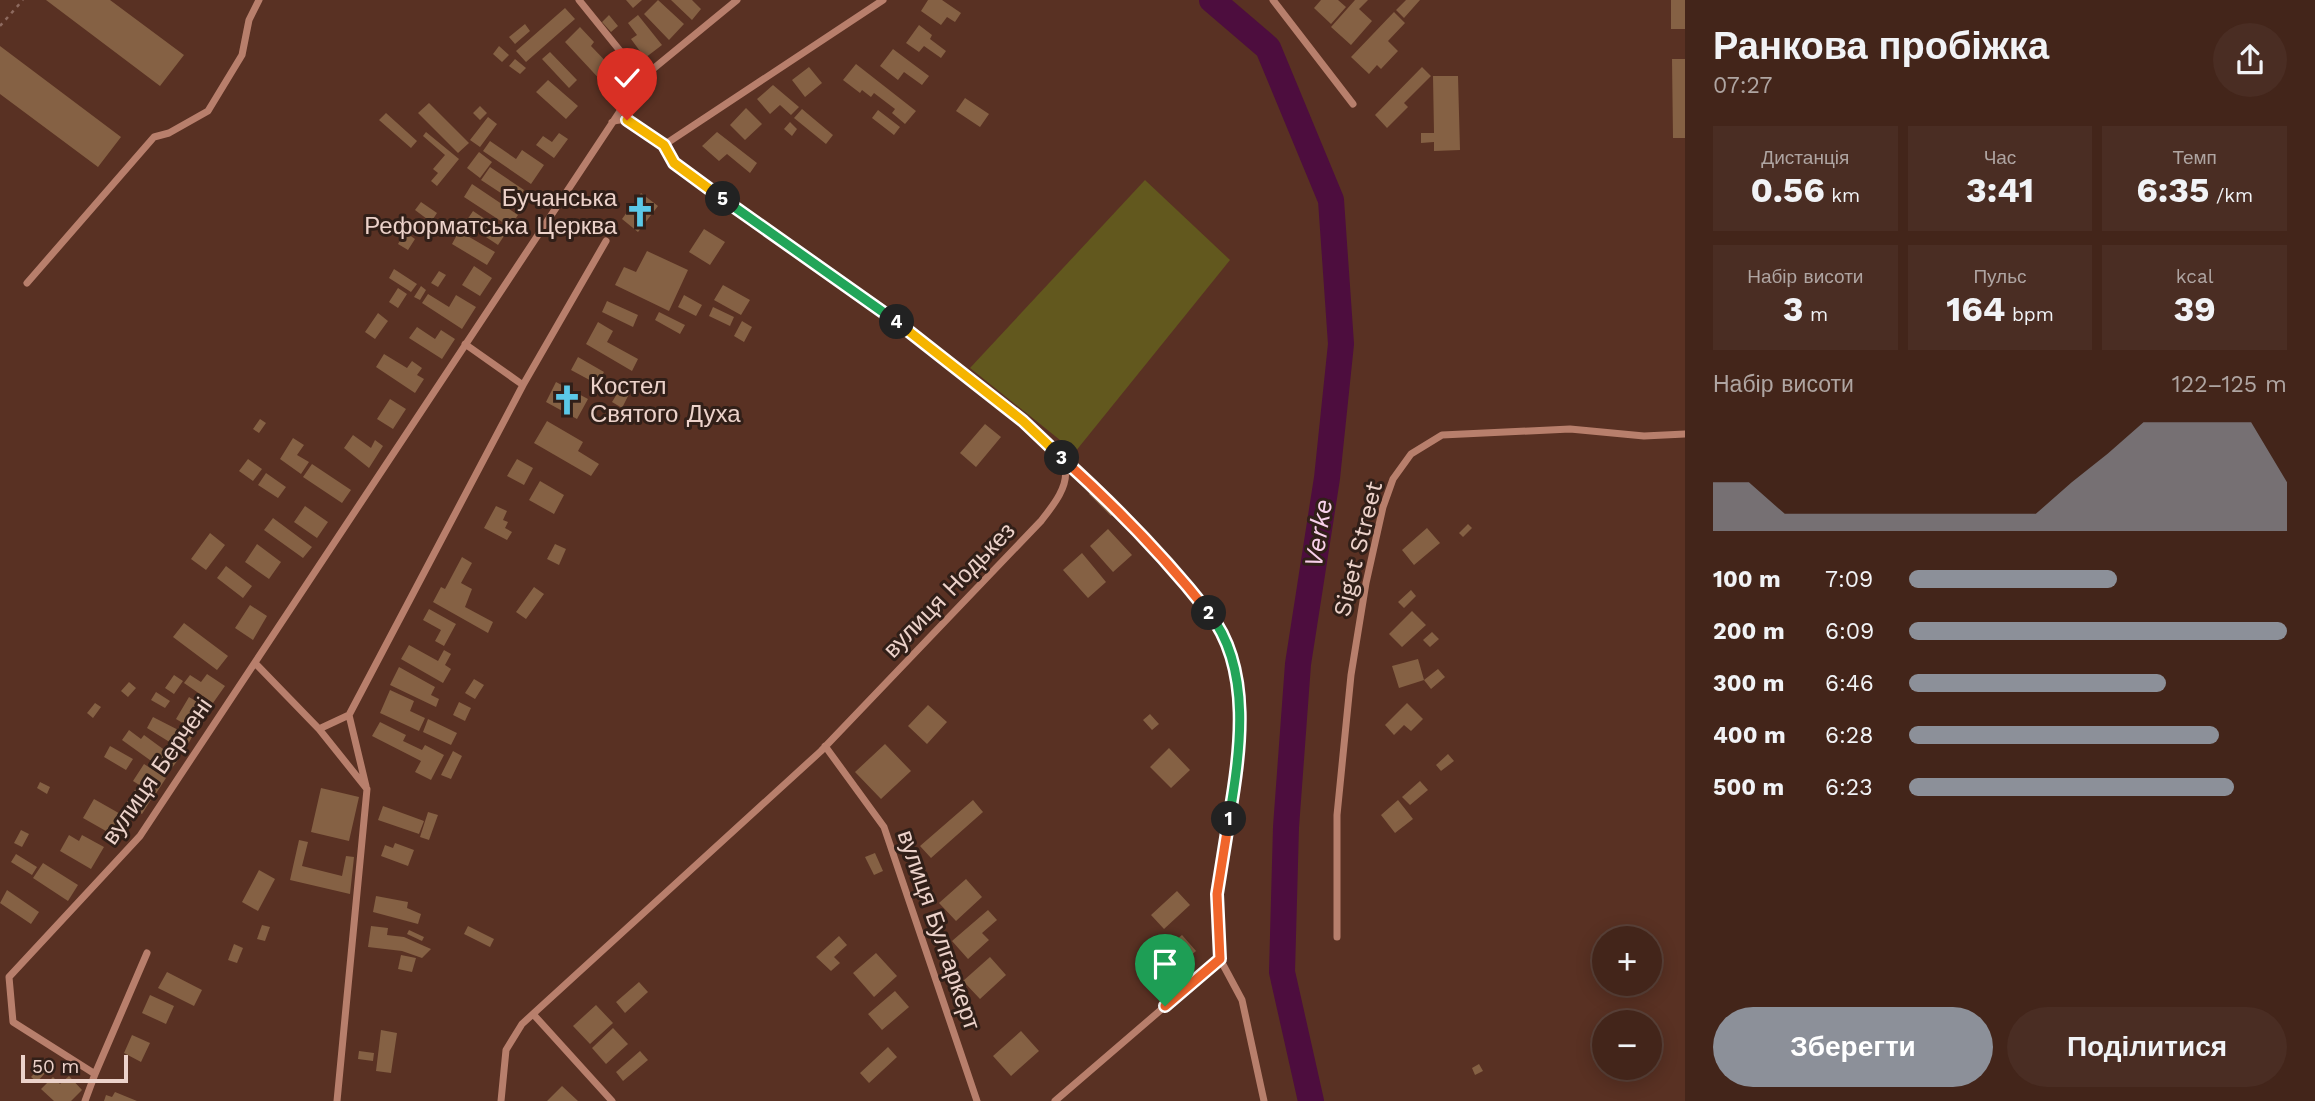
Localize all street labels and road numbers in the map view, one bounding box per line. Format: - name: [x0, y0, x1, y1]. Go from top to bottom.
- street label: Siget Street: [1328, 478, 1388, 620]
- street label: вулиця Нодькез: [877, 517, 1021, 663]
- street label: вулиця Берчені: [96, 692, 218, 850]
- street label: вулиця Булгаркерт: [892, 826, 986, 1034]

